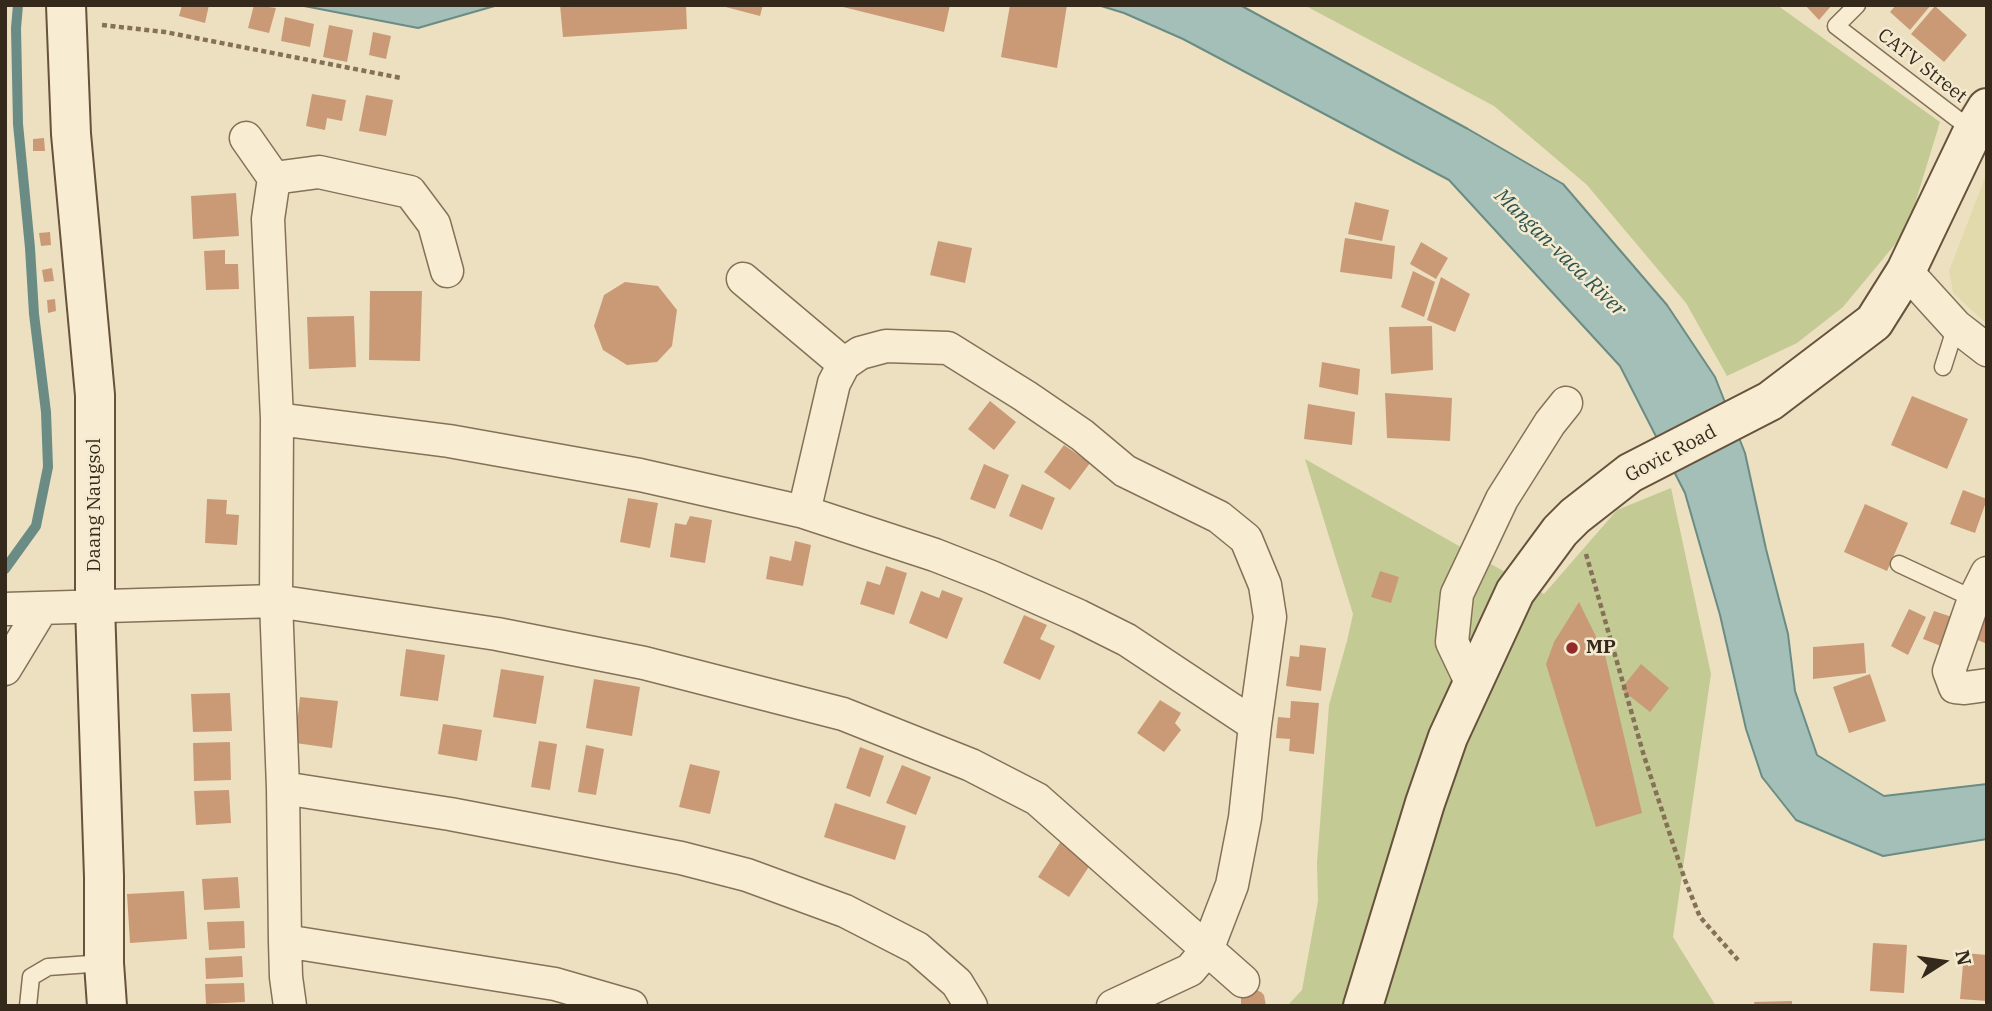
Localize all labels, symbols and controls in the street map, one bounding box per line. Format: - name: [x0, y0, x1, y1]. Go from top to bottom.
- street label: CATV Street: [1873, 24, 1971, 108]
- water label: Mangan-vaca River: [1489, 184, 1631, 322]
- street label: Govic Road: [1622, 420, 1720, 488]
- street label: Daang Naugsol: [84, 438, 106, 572]
- place label: MP: [1586, 637, 1616, 659]
- marker: MP: [1564, 640, 1580, 656]
- north arrow: [1908, 927, 1978, 997]
- text: N: [1950, 948, 1977, 967]

